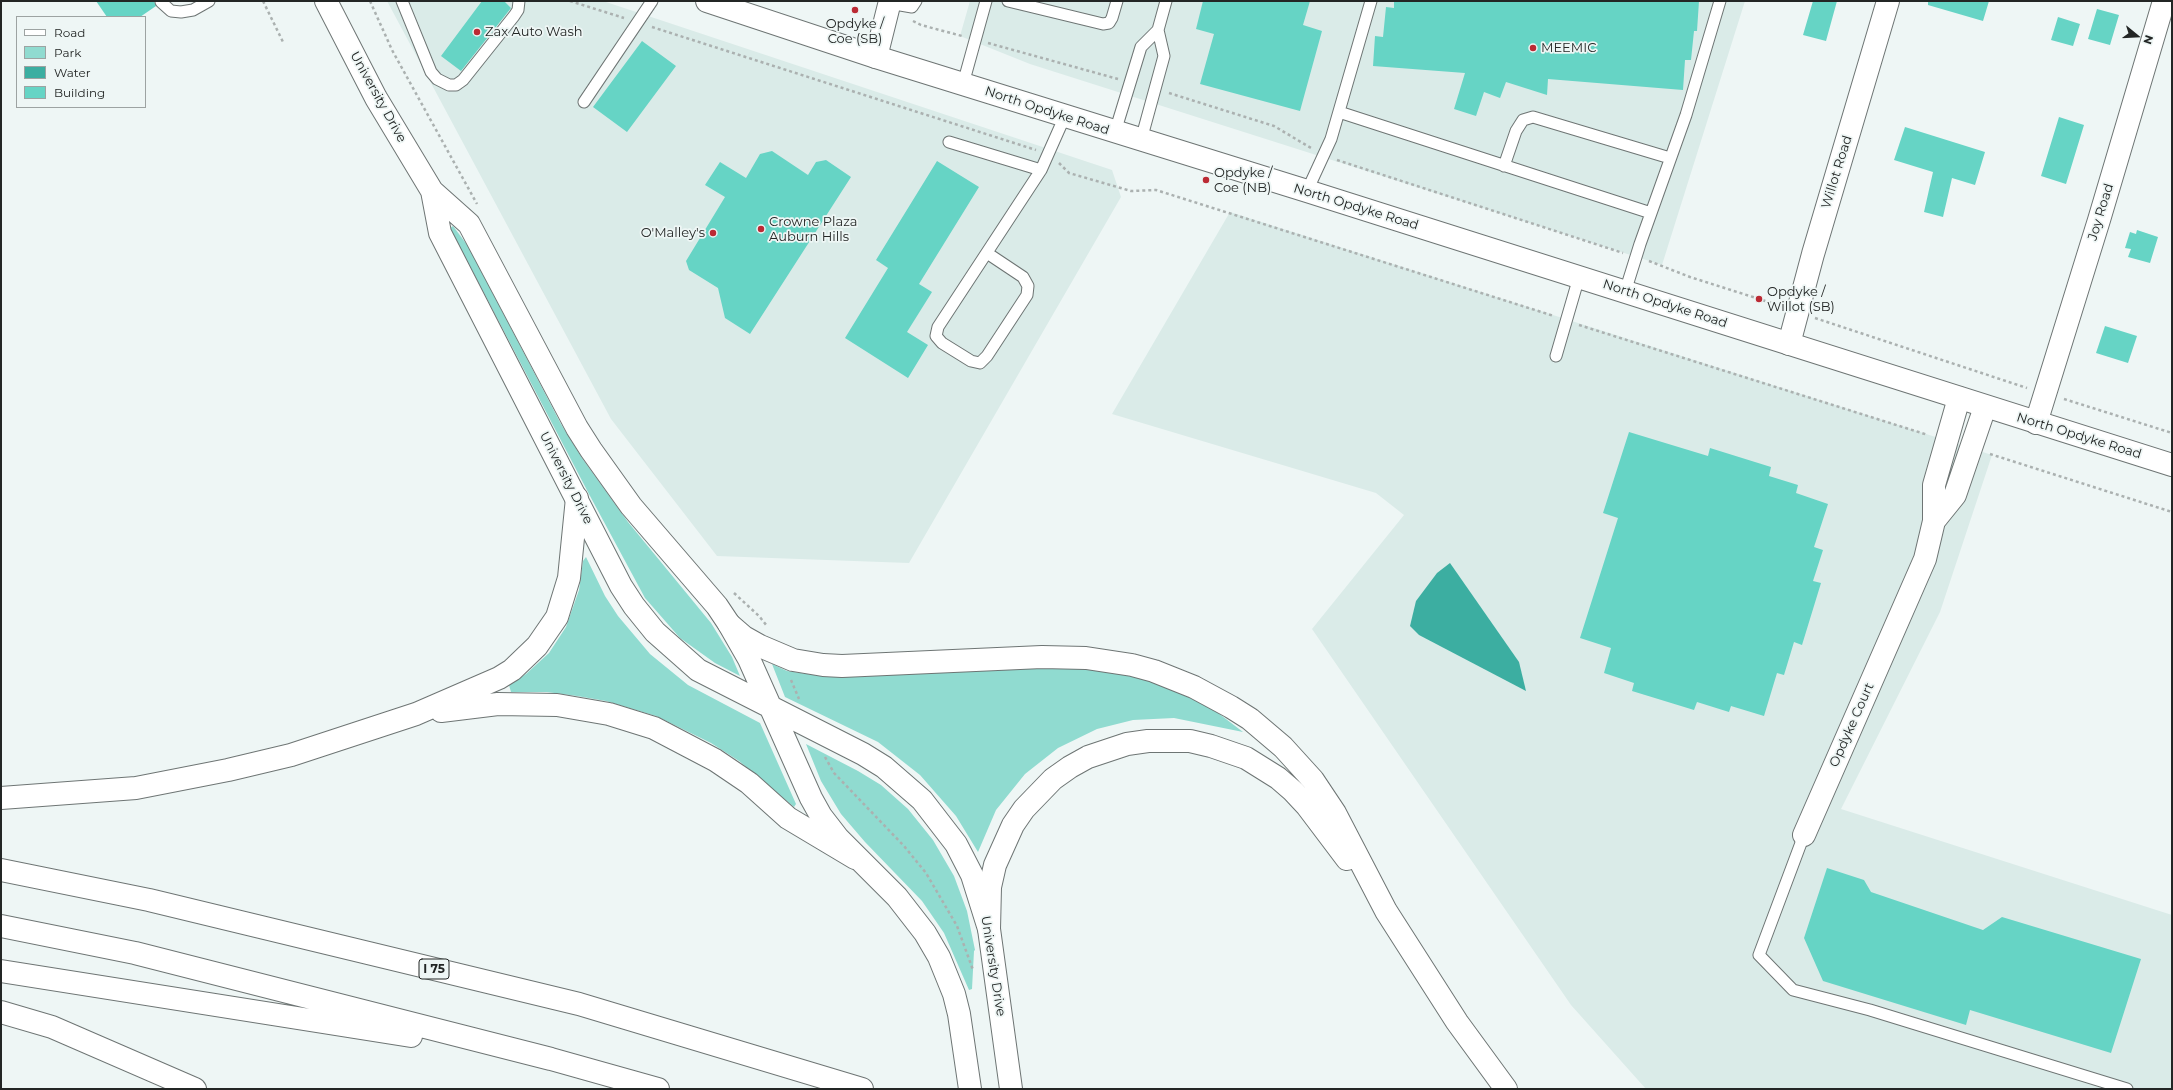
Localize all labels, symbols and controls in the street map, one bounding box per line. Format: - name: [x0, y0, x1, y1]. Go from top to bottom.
- marker: Opdyke / Coe (SB): [850, 5, 860, 15]
- legend: [16, 16, 146, 108]
- place label: Opdyke / Coe (SB): [826, 16, 884, 47]
- north arrow: [2117, 16, 2157, 56]
- place label: Zax Auto Wash: [485, 24, 583, 40]
- text: Road: [54, 25, 85, 40]
- marker: Zax Auto Wash: [472, 27, 482, 37]
- text: N: [2140, 33, 2156, 46]
- place label: MEEMIC: [1541, 40, 1596, 56]
- marker: MEEMIC: [1528, 43, 1538, 53]
- text: Park: [54, 45, 81, 60]
- street label: University Drive: [347, 49, 409, 145]
- text: Water: [54, 65, 90, 80]
- street label: North Opdyke Road: [983, 84, 1111, 138]
- text: Building: [54, 85, 105, 100]
- street label: Willot Road: [1818, 134, 1856, 210]
- place label: Opdyke / Coe (NB): [1214, 165, 1273, 196]
- marker: Opdyke / Coe (NB): [1201, 175, 1211, 185]
- street label: North Opdyke Road: [1292, 181, 1420, 233]
- street label: Joy Road: [2085, 182, 2117, 242]
- place label: Crowne Plaza Auburn Hills: [769, 214, 858, 245]
- marker: Crowne Plaza Auburn Hills: [756, 224, 766, 234]
- place label: O'Malley's: [641, 225, 705, 241]
- marker: O'Malley's: [708, 228, 718, 238]
- street label: North Opdyke Road: [1601, 277, 1729, 331]
- place label: Opdyke / Willot (SB): [1767, 284, 1835, 315]
- marker: Opdyke / Willot (SB): [1754, 294, 1764, 304]
- street label: North Opdyke Road: [2015, 410, 2143, 462]
- street label: University Drive: [536, 429, 596, 527]
- street label: Opdyke Court: [1826, 680, 1878, 770]
- street label: University Drive: [977, 915, 1009, 1017]
- road number: I 75: [419, 959, 449, 979]

